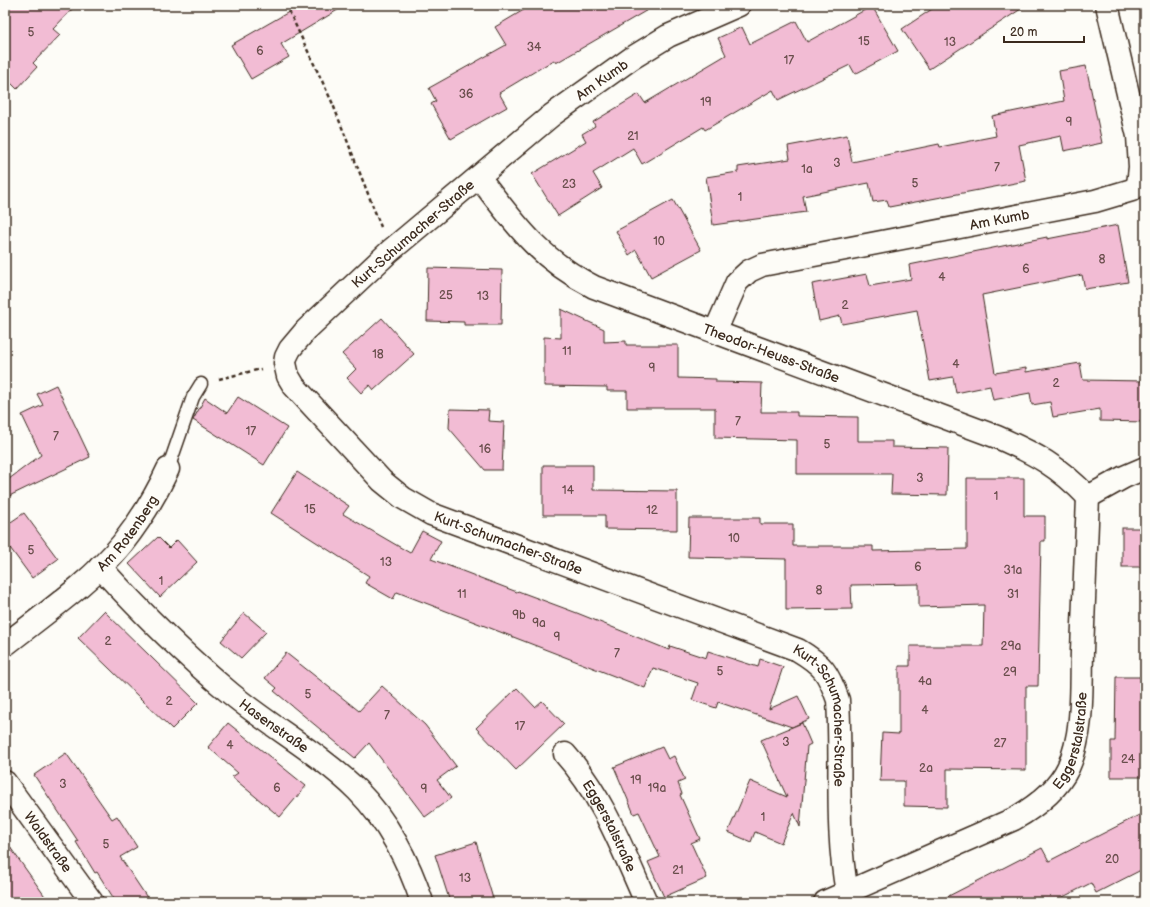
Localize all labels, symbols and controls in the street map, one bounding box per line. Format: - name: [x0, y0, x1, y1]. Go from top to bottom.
- scale bar: [1004, 18, 1084, 44]
- house number: 5: [28, 25, 35, 40]
- text: 20 m: [1010, 25, 1037, 40]
- house number: 15: [858, 34, 870, 49]
- house number: 13: [944, 35, 956, 50]
- house number: 34: [527, 40, 542, 55]
- house number: 6: [256, 44, 264, 59]
- house number: 17: [784, 53, 794, 68]
- street label: Am Kumb: [573, 56, 632, 104]
- house number: 36: [459, 87, 473, 102]
- house number: 19: [700, 95, 712, 110]
- house number: 9: [1066, 115, 1073, 130]
- house number: 21: [627, 129, 639, 144]
- house number: 3: [833, 156, 841, 171]
- house number: 7: [994, 160, 1000, 175]
- house number: 1a: [801, 162, 813, 177]
- street label: Kurt-Schumacher-Straße: [348, 176, 478, 292]
- house number: 5: [912, 176, 919, 191]
- house number: 23: [562, 177, 576, 192]
- house number: 1: [738, 190, 742, 205]
- street label: Am Kumb: [968, 205, 1031, 233]
- house number: 10: [653, 234, 665, 249]
- house number: 8: [1099, 252, 1106, 267]
- house number: 6: [1022, 262, 1030, 277]
- house number: 4: [938, 270, 946, 285]
- house number: 25: [439, 288, 453, 303]
- house number: 13: [477, 289, 489, 304]
- house number: 2: [841, 298, 849, 313]
- street label: Theodor-Heuss-Straße: [700, 320, 842, 386]
- house number: 11: [562, 344, 572, 359]
- house number: 18: [372, 347, 384, 362]
- house number: 4: [952, 357, 960, 372]
- house number: 9: [649, 361, 656, 376]
- house number: 2: [1052, 376, 1060, 391]
- house number: 7: [735, 414, 741, 429]
- house number: 17: [246, 424, 256, 439]
- house number: 7: [53, 429, 59, 444]
- house number: 5: [824, 437, 831, 452]
- house number: 16: [479, 442, 491, 457]
- house number: 3: [916, 471, 924, 486]
- house number: 14: [562, 483, 575, 498]
- house number: 1: [994, 489, 998, 504]
- street label: Am Rotenberg: [93, 492, 161, 574]
- house number: 15: [304, 502, 316, 517]
- house number: 12: [646, 503, 658, 518]
- street label: Kurt-Schumacher-Straße: [432, 507, 585, 578]
- house number: 10: [728, 531, 740, 546]
- house number: 5: [28, 543, 35, 558]
- house number: 13: [380, 555, 392, 570]
- house number: 6: [914, 560, 922, 575]
- house number: 31a: [1004, 563, 1023, 578]
- house number: 1: [159, 574, 163, 589]
- house number: 8: [816, 583, 823, 598]
- house number: 11: [457, 587, 467, 602]
- house number: 31: [1007, 587, 1019, 602]
- house number: 9b: [512, 608, 526, 623]
- house number: 9a: [532, 616, 546, 631]
- house number: 9: [554, 630, 561, 645]
- house number: 2: [104, 634, 112, 649]
- house number: 29a: [1001, 639, 1022, 654]
- street label: Kurt-Schumacher-Straße: [790, 641, 848, 787]
- house number: 7: [614, 646, 620, 661]
- house number: 5: [717, 664, 724, 679]
- house number: 29: [1003, 665, 1017, 680]
- house number: 4a: [918, 674, 932, 689]
- house number: 5: [305, 687, 312, 702]
- street label: Eggerstalstraße: [1049, 692, 1090, 793]
- house number: 2: [165, 694, 173, 709]
- street label: Hasenstraße: [236, 695, 312, 756]
- house number: 4: [921, 703, 929, 718]
- house number: 7: [384, 708, 390, 723]
- house number: 17: [515, 719, 525, 734]
- house number: 3: [782, 735, 790, 750]
- house number: 27: [994, 736, 1007, 751]
- house number: 4: [226, 738, 234, 753]
- house number: 24: [1121, 752, 1136, 767]
- house number: 2a: [919, 761, 933, 776]
- house number: 19: [630, 773, 642, 788]
- house number: 3: [59, 777, 67, 792]
- street label: Eggerstalstraße: [579, 777, 640, 874]
- house number: 6: [273, 781, 281, 796]
- house number: 19a: [648, 781, 666, 796]
- house number: 9: [421, 782, 428, 797]
- street label: Waldstraße: [21, 808, 76, 876]
- house number: 1: [761, 810, 765, 825]
- house number: 5: [103, 837, 110, 852]
- house number: 20: [1105, 852, 1119, 867]
- house number: 21: [672, 863, 684, 878]
- house number: 13: [459, 871, 471, 886]

